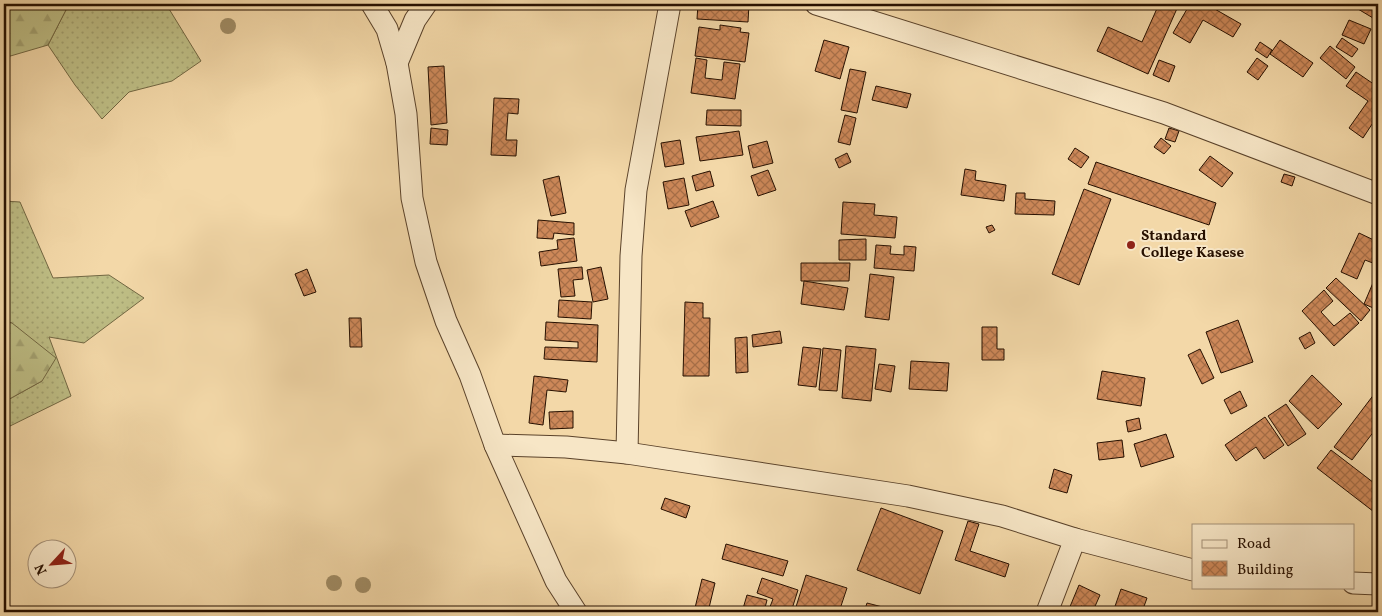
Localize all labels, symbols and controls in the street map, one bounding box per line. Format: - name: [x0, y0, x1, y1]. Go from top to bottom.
- place label: Standard College Kasese: [1141, 226, 1244, 264]
- marker: Standard College Kasese: [1125, 239, 1137, 251]
- legend: [1192, 524, 1354, 588]
- text: Road: [1237, 534, 1271, 555]
- north arrow: [28, 538, 78, 588]
- text: N: [31, 560, 52, 578]
- text: Building: [1237, 560, 1294, 581]

